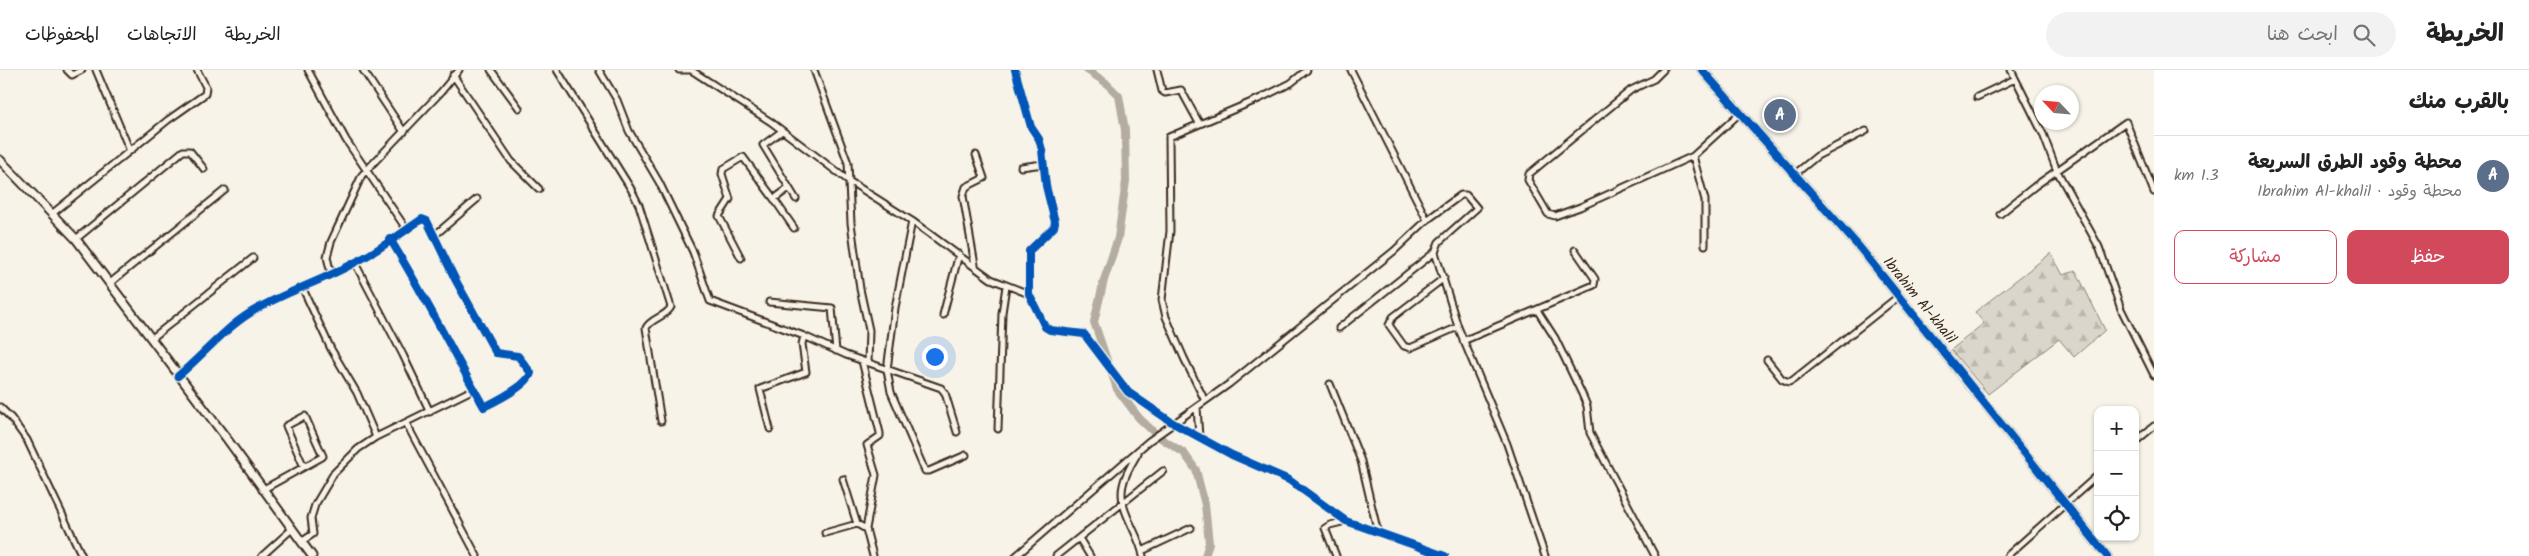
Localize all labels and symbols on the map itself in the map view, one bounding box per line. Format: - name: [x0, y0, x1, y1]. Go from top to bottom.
- north arrow: [2034, 85, 2079, 130]
- pin: A: [1764, 96, 1796, 134]
- street label: Ibrahim Al-khalil: [1876, 252, 1962, 350]
- your location: [922, 344, 948, 370]

